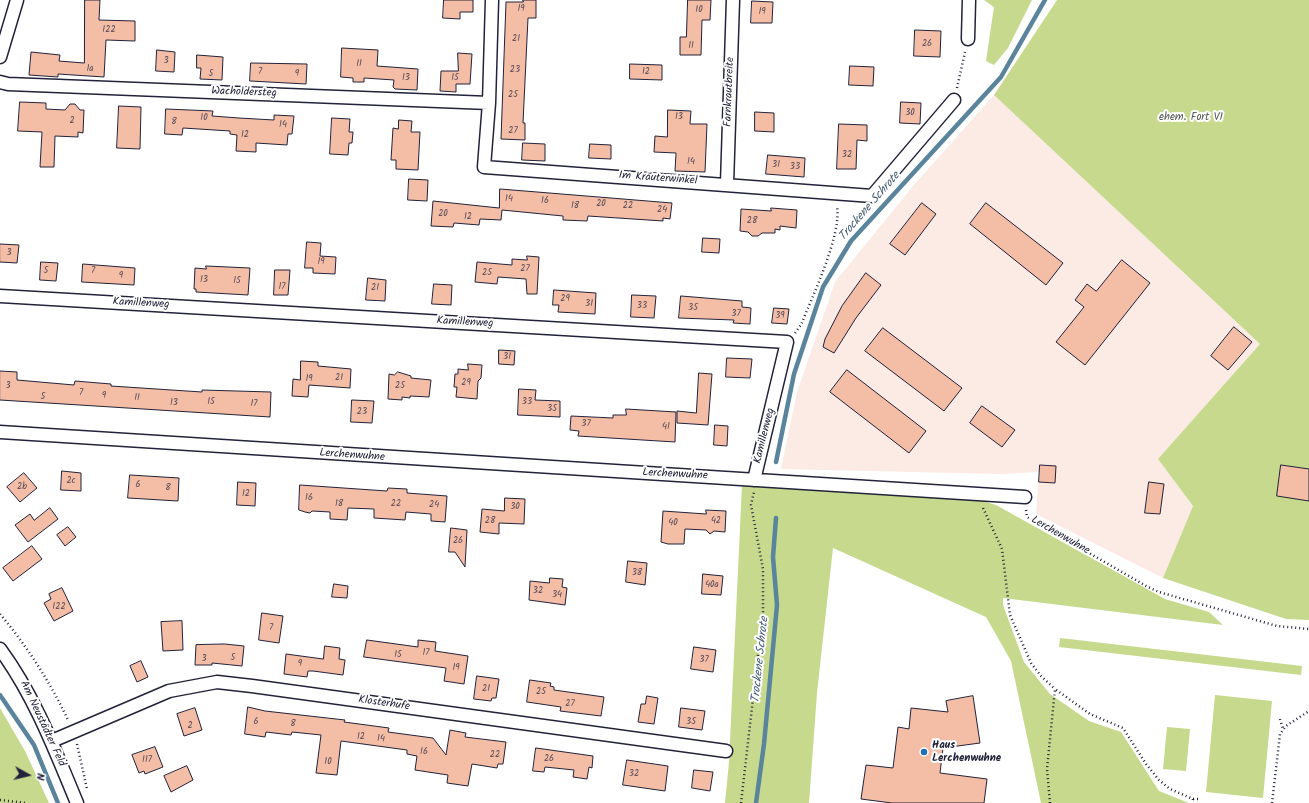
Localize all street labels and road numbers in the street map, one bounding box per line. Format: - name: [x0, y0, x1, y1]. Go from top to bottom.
- street label: Farnkrautbreite: [722, 57, 738, 127]
- street label: Wacholdersteg: [211, 85, 277, 101]
- street label: Im Kräuterwinkel: [618, 170, 698, 188]
- street label: Kamillenweg: [112, 296, 170, 312]
- street label: Kamillenweg: [436, 315, 494, 331]
- street label: Kamillenweg: [752, 407, 778, 465]
- street label: Lerchenwuhne: [319, 447, 385, 465]
- street label: Lerchenwuhne: [642, 467, 708, 483]
- street label: Lerchenwuhne: [1028, 514, 1092, 558]
- street label: Am Neustädter Feld: [16, 679, 68, 769]
- street label: Klosterhufe: [357, 694, 411, 714]

